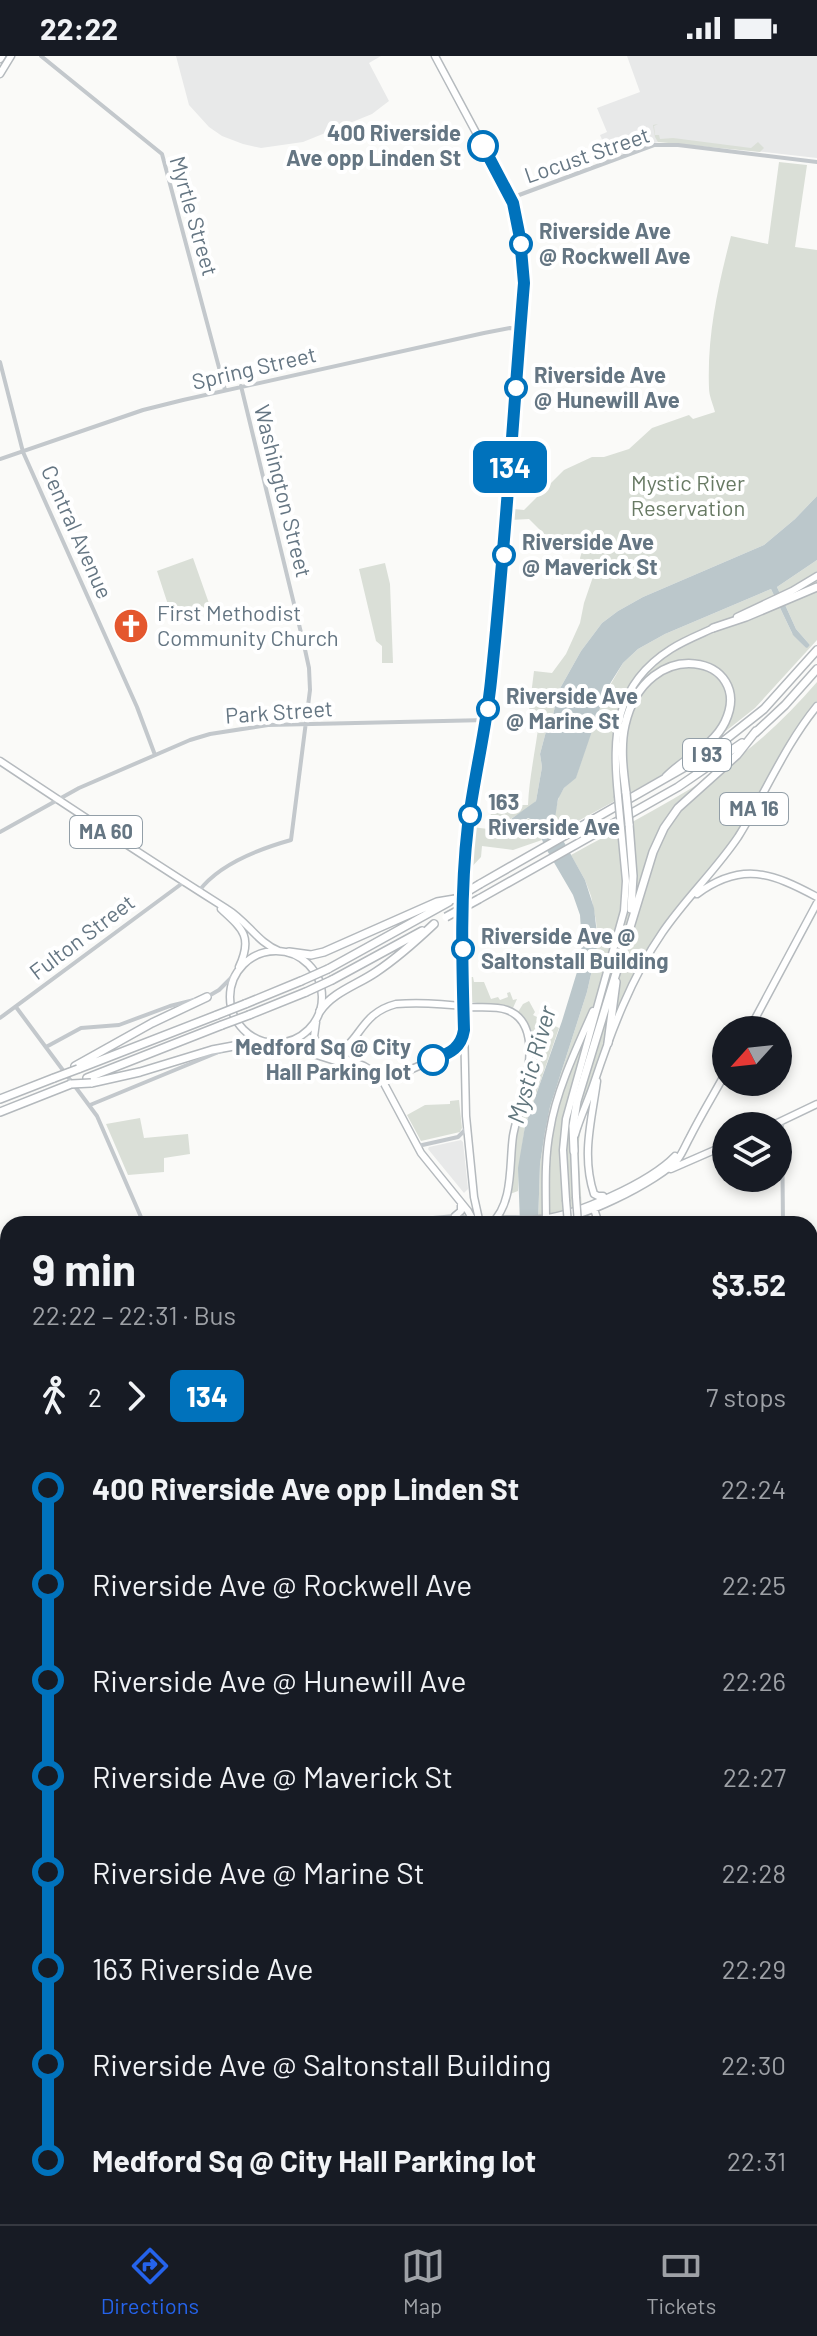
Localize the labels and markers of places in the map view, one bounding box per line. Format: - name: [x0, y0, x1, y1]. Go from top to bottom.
- place label: 400 Riverside Ave opp Linden St: [286, 119, 461, 170]
- marker: 400 Riverside Ave opp Linden St: [468, 131, 498, 161]
- place label: Riverside Ave @ Rockwell Ave: [539, 217, 691, 268]
- marker: Riverside Ave @ Rockwell Ave: [510, 233, 532, 255]
- place label: Riverside Ave @ Hunewill Ave: [534, 361, 680, 412]
- marker: Riverside Ave @ Hunewill Ave: [505, 377, 527, 399]
- place label: Riverside Ave @ Maverick St: [522, 528, 658, 579]
- marker: Riverside Ave @ Maverick St: [493, 544, 515, 566]
- place label: First Methodist Community Church: [157, 599, 339, 650]
- church icon: First Methodist Community Church: [112, 607, 150, 645]
- place label: Riverside Ave @ Marine St: [506, 682, 638, 733]
- marker: Riverside Ave @ Marine St: [477, 698, 499, 720]
- place label: 163 Riverside Ave: [488, 788, 620, 839]
- marker: 163 Riverside Ave: [459, 804, 481, 826]
- place label: Riverside Ave @ Saltonstall Building: [481, 922, 668, 973]
- marker: Riverside Ave @ Saltonstall Building: [452, 938, 474, 960]
- place label: Medford Sq @ City Hall Parking lot: [235, 1033, 411, 1084]
- marker: Medford Sq @ City Hall Parking lot: [418, 1045, 448, 1075]

